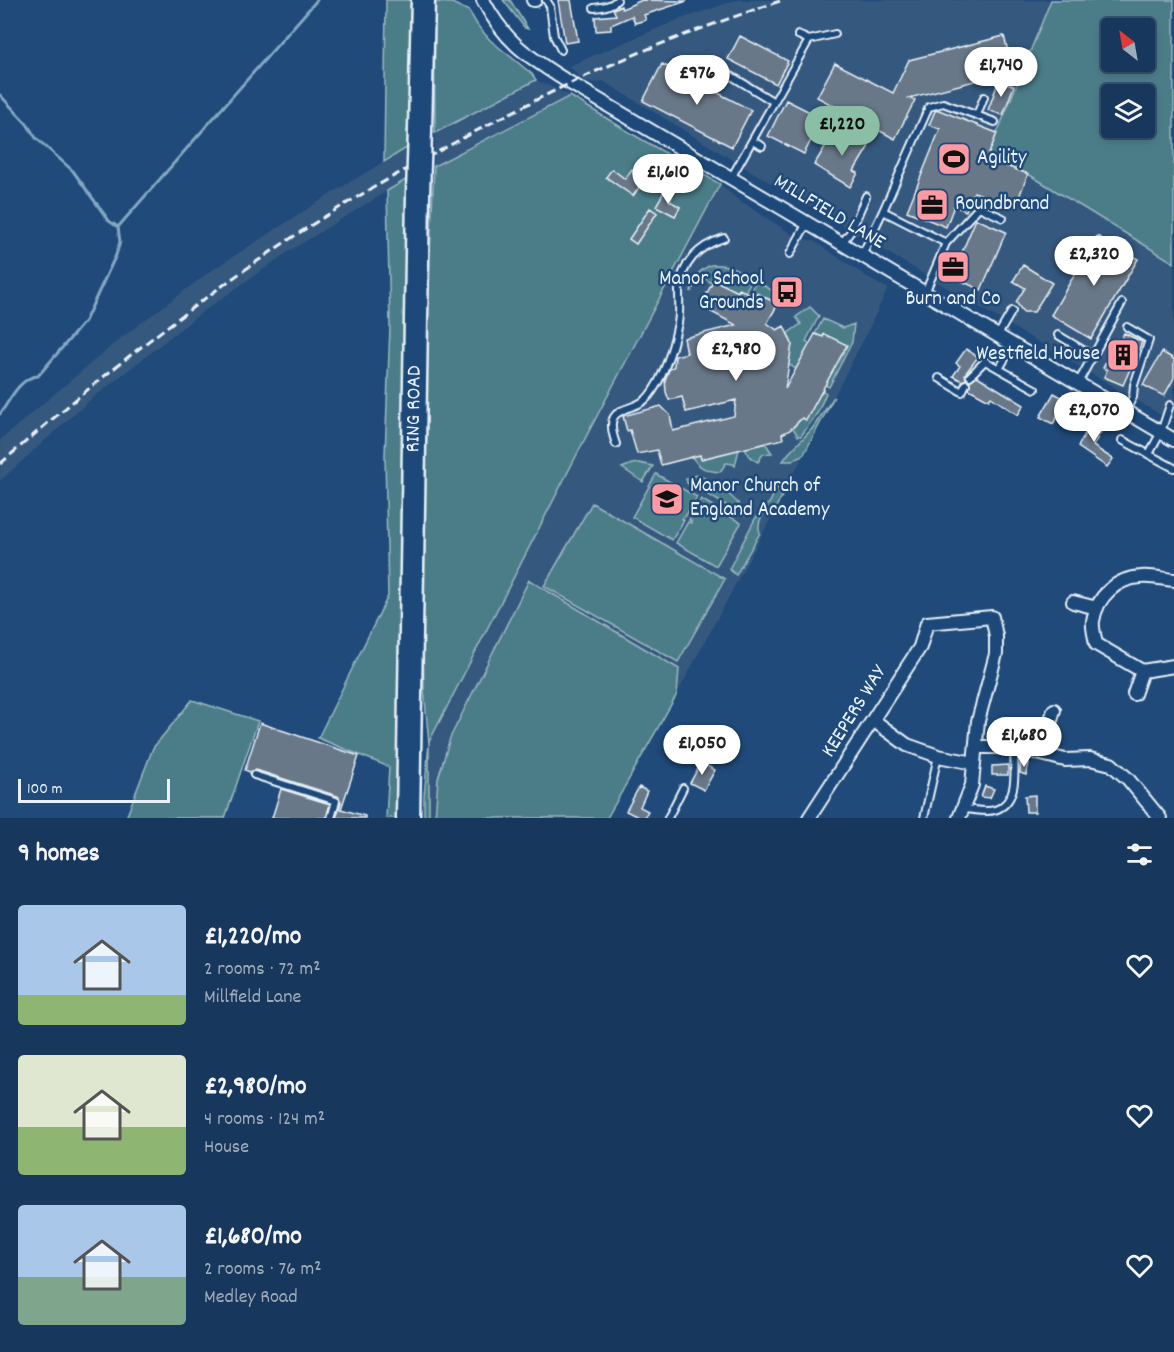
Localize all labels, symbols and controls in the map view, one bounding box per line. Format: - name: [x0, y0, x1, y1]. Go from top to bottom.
- north arrow: [1101, 18, 1155, 72]
- map controls: [1101, 18, 1155, 138]
- pin: £1,740: [952, 47, 1050, 98]
- text: £1,740: [978, 52, 1024, 80]
- pin: £976: [661, 55, 733, 106]
- text: £976: [679, 60, 715, 88]
- button: layers: [1101, 84, 1155, 138]
- pin: £1,220: [793, 106, 891, 157]
- text: £1,220: [819, 111, 865, 139]
- sports icon: Agility: [936, 141, 972, 177]
- place label: Agility: [977, 144, 1027, 174]
- pin: £1,610: [619, 154, 717, 205]
- text: £1,610: [646, 159, 690, 187]
- street label: MILLFIELD LANE: [767, 168, 891, 258]
- office icon: Roundbrand: [914, 187, 950, 223]
- place label: Roundbrand: [955, 190, 1049, 220]
- pin: £2,320: [1045, 236, 1143, 287]
- text: £2,320: [1068, 241, 1120, 269]
- office icon: Burn and Co: [935, 249, 971, 285]
- place label: Manor School Grounds: [659, 265, 764, 319]
- bus stop icon: Manor School Grounds: [769, 274, 805, 310]
- place label: Burn and Co: [905, 285, 1001, 315]
- pin: £2,980: [687, 331, 785, 382]
- text: £2,980: [711, 336, 761, 364]
- building icon: Westfield House: [1105, 337, 1141, 373]
- place label: Westfield House: [976, 340, 1100, 370]
- street label: RING ROAD: [399, 365, 431, 453]
- pin: £2,070: [1045, 392, 1143, 443]
- text: £2,070: [1068, 397, 1120, 425]
- place label: Manor Church of England Academy: [690, 472, 830, 526]
- school or university icon: Manor Church of England Academy: [649, 481, 685, 517]
- street label: KEEPERS WAY: [815, 659, 896, 764]
- pin: £1,680: [975, 717, 1073, 768]
- text: £1,680: [1001, 722, 1047, 750]
- pin: £1,050: [653, 725, 751, 776]
- text: £1,050: [677, 730, 727, 758]
- scale bar: [18, 776, 170, 804]
- text: 100 m: [27, 778, 63, 801]
- text: 9 homes: [18, 836, 100, 873]
- icon: filters: [1123, 838, 1156, 871]
- text: £1,220/mo: [204, 919, 301, 956]
- icon: home: [66, 929, 138, 1001]
- icon: heart: [1123, 949, 1156, 982]
- text: 2 rooms · 72 m²: [204, 956, 320, 984]
- text: Millfield Lane: [204, 984, 301, 1012]
- text: £2,980/mo: [204, 1069, 307, 1106]
- icon: home: [66, 1079, 138, 1151]
- icon: heart: [1123, 1099, 1156, 1132]
- text: 4 rooms · 124 m²: [204, 1106, 325, 1134]
- text: House: [204, 1134, 249, 1162]
- text: £1,680/mo: [204, 1219, 302, 1256]
- icon: home: [66, 1229, 138, 1301]
- icon: heart: [1123, 1249, 1156, 1282]
- text: 2 rooms · 76 m²: [204, 1256, 322, 1284]
- text: Medley Road: [204, 1284, 298, 1312]

